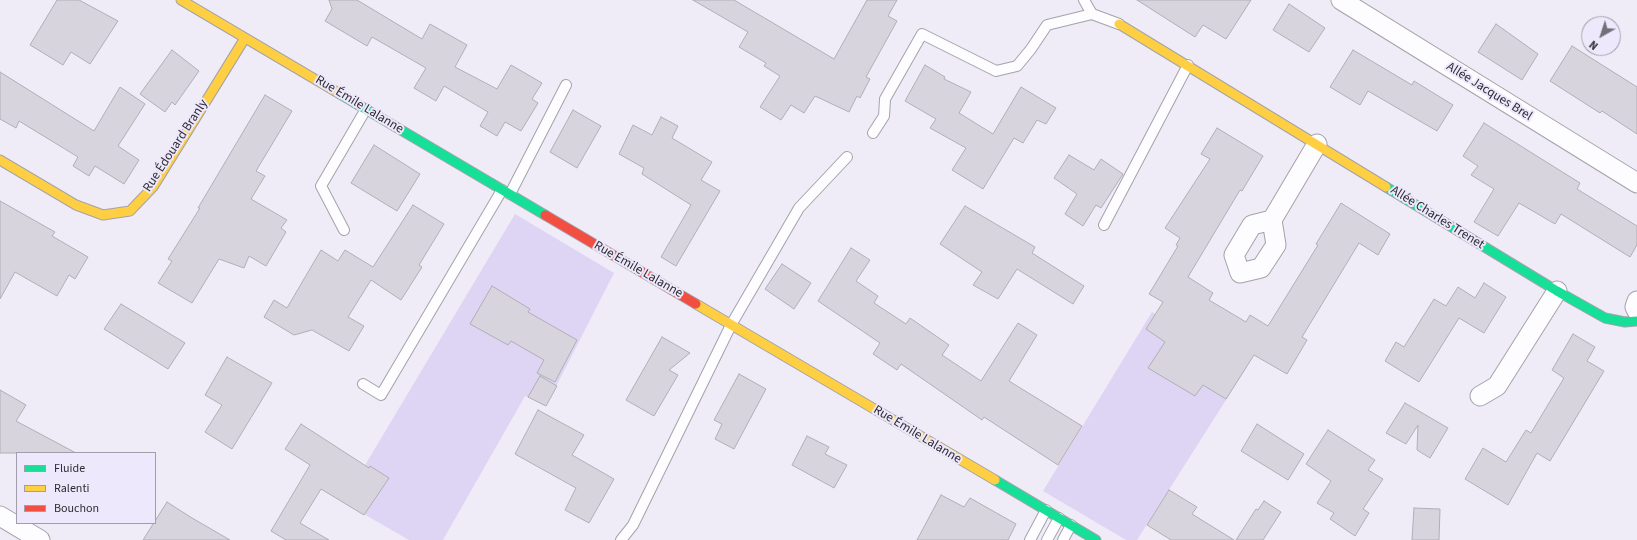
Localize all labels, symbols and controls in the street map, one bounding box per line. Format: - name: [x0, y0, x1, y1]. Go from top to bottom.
- north arrow: [1581, 16, 1621, 56]
- text: N: [1586, 37, 1601, 53]
- street label: Allée Jacques Brel: [1443, 59, 1535, 125]
- street label: Rue Émile Lalanne: [312, 73, 406, 137]
- street label: Rue Édouard Branly: [140, 97, 212, 195]
- street label: Allée Charles Trenet: [1387, 183, 1487, 253]
- street label: Rue Émile Lalanne: [591, 238, 685, 302]
- street label: Rue Émile Lalanne: [870, 403, 964, 467]
- legend: [16, 452, 156, 524]
- text: Fluide: [54, 460, 85, 477]
- text: Ralenti: [54, 480, 89, 497]
- text: Bouchon: [54, 500, 99, 517]

